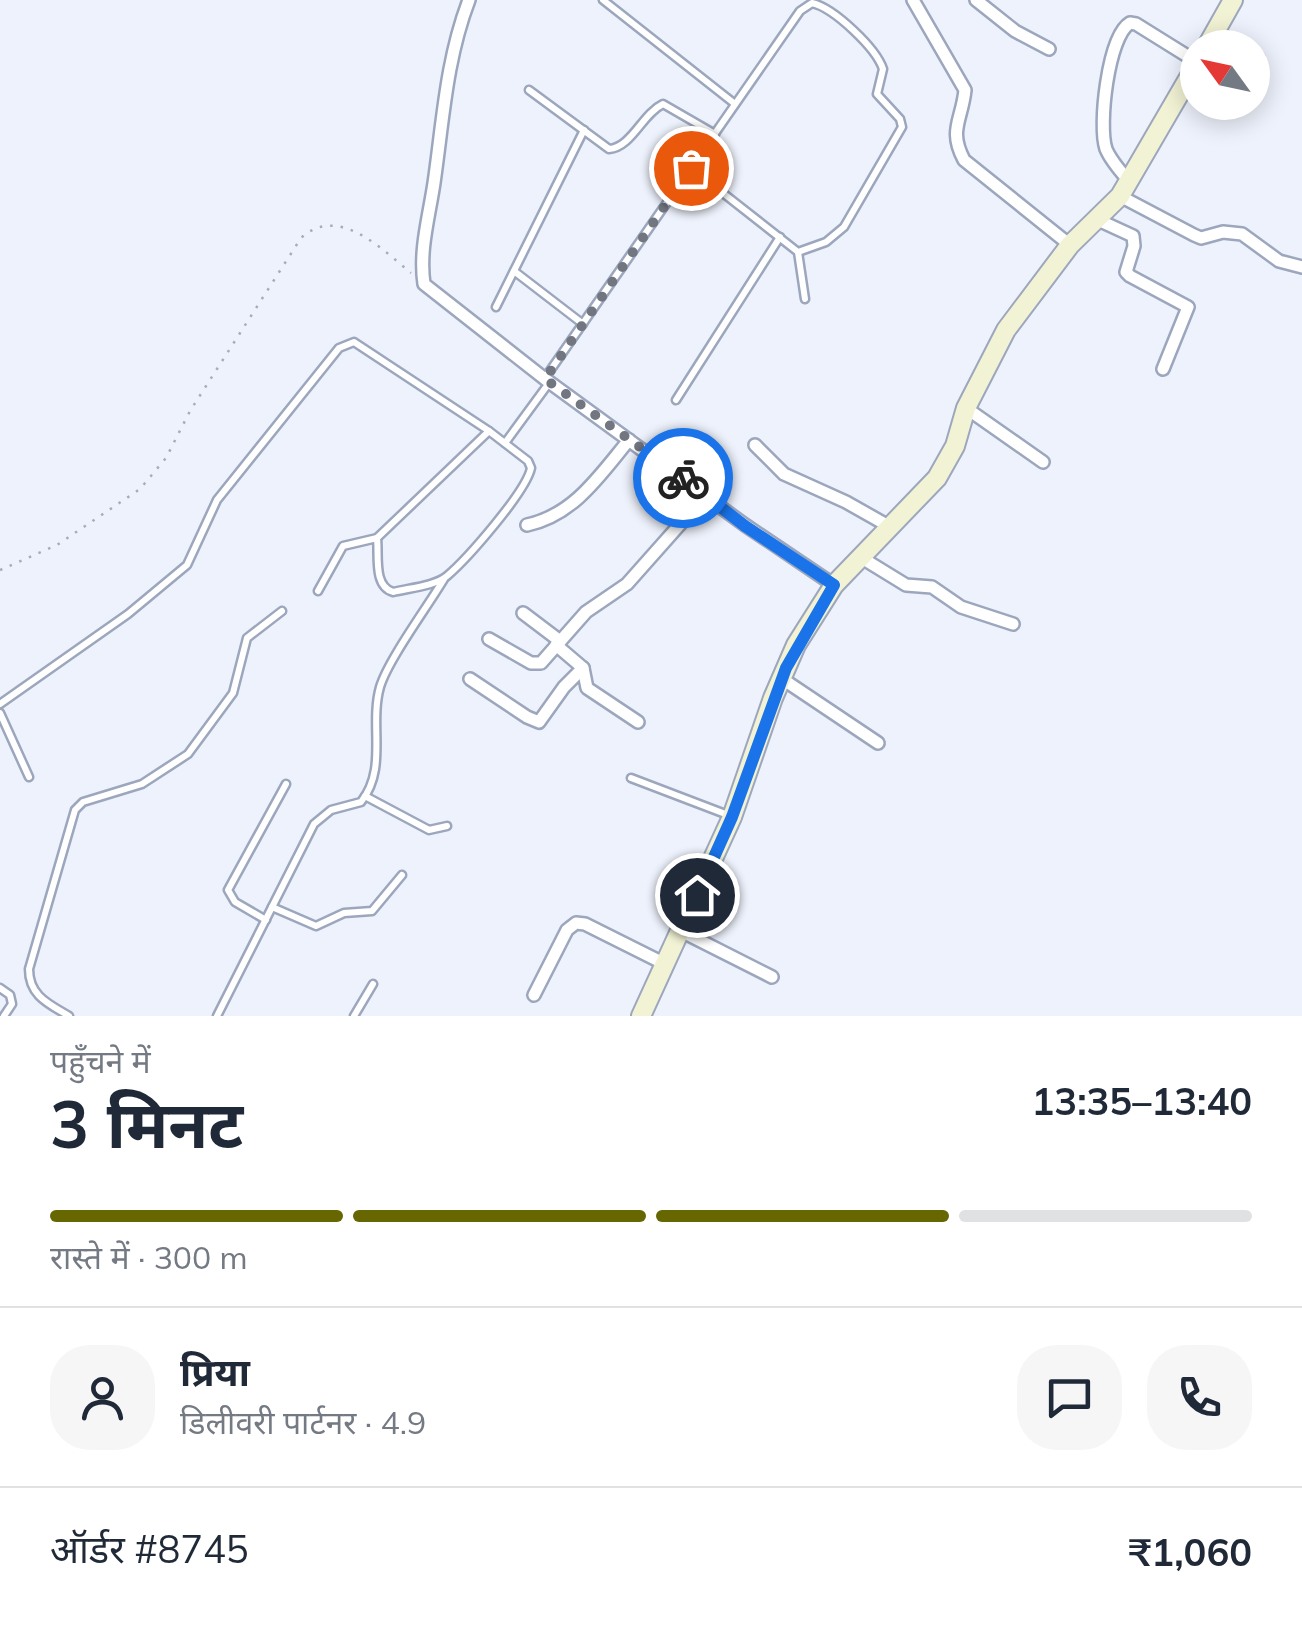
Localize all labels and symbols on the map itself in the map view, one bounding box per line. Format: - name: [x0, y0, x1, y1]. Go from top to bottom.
- north arrow: [1180, 30, 1270, 120]
- pin: [649, 126, 734, 211]
- courier: [633, 428, 733, 528]
- pin: [655, 853, 740, 938]

